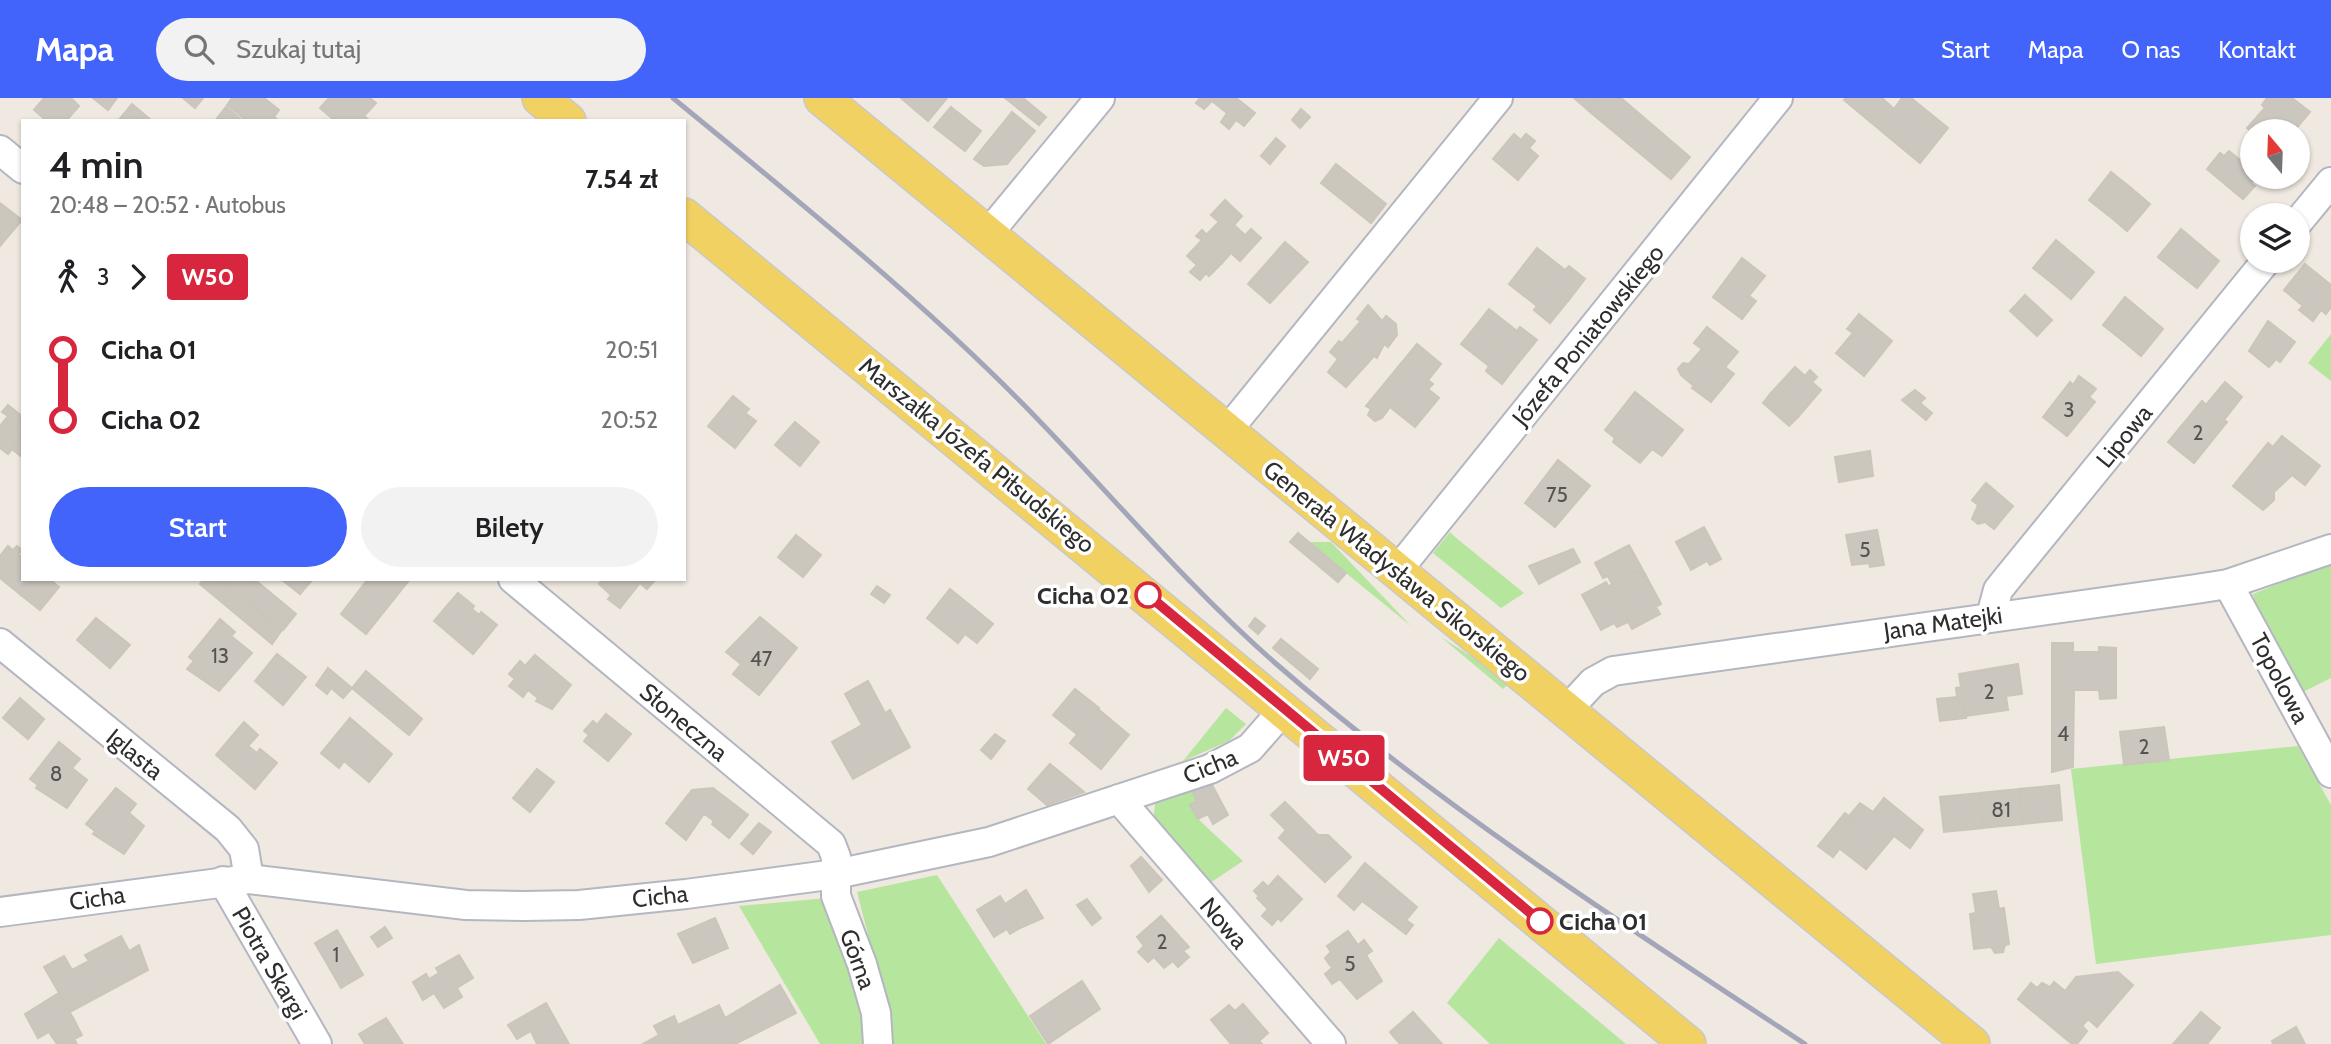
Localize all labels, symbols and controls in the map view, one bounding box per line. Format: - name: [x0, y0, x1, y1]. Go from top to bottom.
- search box: [156, 18, 646, 81]
- text: Mapa: [35, 29, 114, 69]
- icon: search: [180, 30, 218, 68]
- text: Szukaj tutaj: [236, 33, 361, 65]
- text: Start: [1941, 35, 1990, 64]
- text: Mapa: [2028, 35, 2084, 64]
- text: O nas: [2122, 35, 2180, 64]
- text: Kontakt: [2218, 35, 2296, 64]
- north arrow: [2240, 119, 2310, 189]
- map controls: [2240, 119, 2310, 273]
- text: 4 min: [49, 141, 144, 188]
- text: 7.54 zł: [585, 163, 658, 195]
- text: 20:48 – 20:52 · Autobus: [49, 191, 286, 219]
- button: layers: [2240, 203, 2310, 273]
- street label: Józefa Poniatowskiego: [1505, 238, 1670, 432]
- icon: walk: [49, 258, 87, 296]
- icon: forward: [119, 258, 157, 296]
- text: W50: [181, 262, 234, 291]
- text: 3: [97, 263, 109, 291]
- text: Cicha 01: [101, 334, 197, 366]
- text: 20:51: [605, 336, 658, 364]
- street label: Marszałka Józefa Piłsudskiego: [853, 351, 1101, 559]
- house number: 3: [2063, 397, 2075, 422]
- street label: Lipowa: [2090, 398, 2158, 473]
- text: Cicha 02: [101, 404, 201, 436]
- text: 20:52: [601, 406, 658, 434]
- house number: 2: [2192, 420, 2204, 445]
- street label: Generała Władysława Sikorskiego: [1258, 454, 1536, 688]
- house number: 75: [1546, 482, 1568, 507]
- button: Start: [49, 487, 347, 567]
- button: Bilety: [361, 487, 658, 567]
- house number: 5: [1859, 537, 1871, 562]
- place label: Cicha 02: [1037, 581, 1129, 610]
- marker: Cicha 02: [1135, 582, 1161, 608]
- street label: Jana Matejki: [1881, 600, 2004, 646]
- street label: Topolowa: [2244, 628, 2316, 729]
- house number: 13: [211, 643, 229, 668]
- house number: 47: [750, 646, 773, 671]
- street label: Słoneczna: [634, 677, 734, 767]
- house number: 2: [1983, 679, 1995, 704]
- house number: 4: [2057, 721, 2069, 746]
- street label: Iglasta: [101, 722, 170, 786]
- house number: 2: [2138, 734, 2150, 759]
- line badge: W50: [1304, 735, 1384, 781]
- street label: Cicha: [1179, 742, 1242, 790]
- text: W50: [1318, 743, 1370, 772]
- house number: 8: [50, 761, 62, 786]
- house number: 81: [1991, 797, 2011, 822]
- street label: Cicha: [631, 879, 690, 913]
- street label: Cicha: [67, 880, 127, 916]
- street label: Nowa: [1194, 891, 1254, 955]
- street label: Piotra Skargi: [226, 902, 314, 1024]
- place label: Cicha 01: [1559, 907, 1647, 936]
- marker: Cicha 01: [1527, 908, 1553, 934]
- street label: Górna: [834, 925, 882, 993]
- house number: 2: [1156, 929, 1168, 954]
- house number: 1: [333, 942, 339, 967]
- house number: 5: [1344, 951, 1356, 976]

